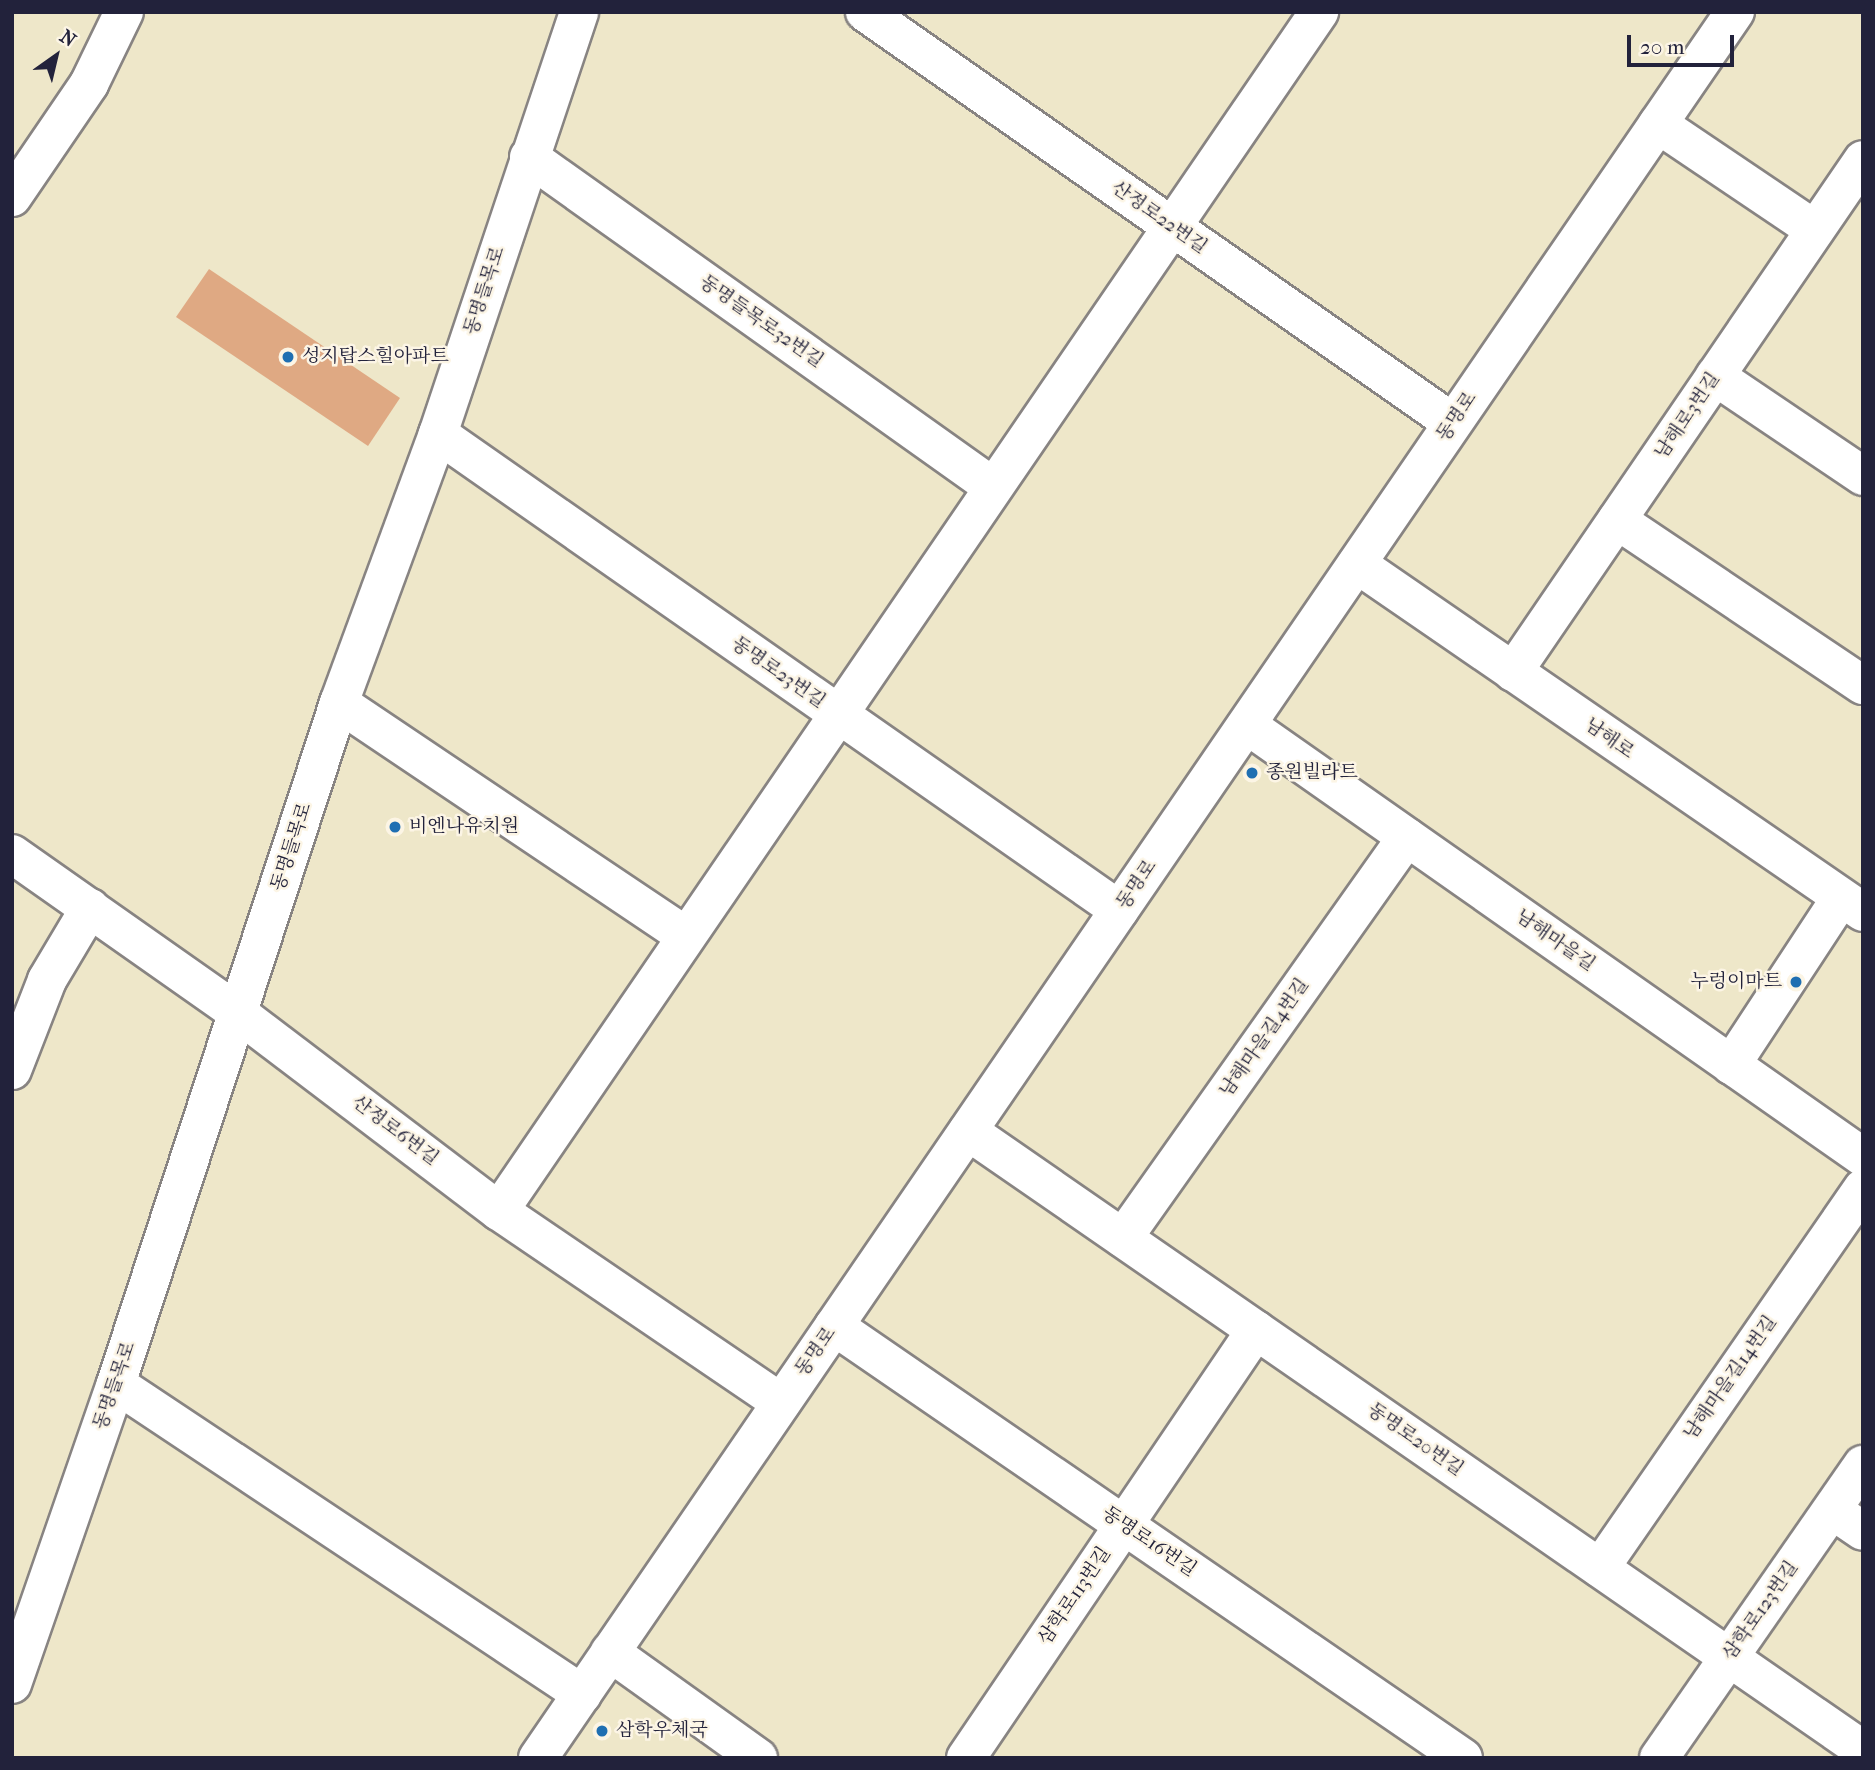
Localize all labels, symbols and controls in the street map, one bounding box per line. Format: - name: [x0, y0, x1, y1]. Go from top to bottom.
- north arrow: [21, 21, 91, 91]
- scale bar: [1630, 21, 1737, 65]
- text: N: [56, 25, 80, 52]
- text: 20 m: [1640, 35, 1684, 59]
- street label: 산정로22번길: [1107, 177, 1211, 259]
- street label: 동명들목로: [460, 244, 510, 338]
- street label: 동명들목로32번길: [695, 271, 827, 373]
- place label: 성지탑스힐아파트: [302, 346, 449, 368]
- marker: 성지탑스힐아파트: [280, 349, 296, 365]
- street label: 남해로3번길: [1651, 368, 1725, 464]
- street label: 동명로: [1432, 388, 1482, 446]
- street label: 동명로23번길: [727, 632, 829, 714]
- street label: 남해로: [1580, 714, 1638, 764]
- place label: 종원빌라트: [1266, 762, 1358, 784]
- marker: 종원빌라트: [1244, 765, 1260, 781]
- street label: 동명들목로: [267, 800, 317, 894]
- place label: 비엔나유치원: [409, 816, 519, 838]
- marker: 비엔나유치원: [387, 819, 403, 835]
- street label: 동명로: [1112, 856, 1162, 914]
- street label: 남해마을길: [1511, 905, 1599, 977]
- place label: 누렁이마트: [1690, 971, 1782, 993]
- street label: 남해마을길4번길: [1216, 974, 1314, 1102]
- marker: 누렁이마트: [1788, 974, 1804, 990]
- street label: 산정로6번길: [347, 1091, 443, 1171]
- street label: 남해마을길14번길: [1680, 1311, 1782, 1445]
- street label: 동명로: [791, 1323, 841, 1381]
- street label: 동명들목로: [89, 1339, 141, 1433]
- street label: 동명로20번길: [1363, 1399, 1467, 1481]
- street label: 동명로16번길: [1098, 1502, 1200, 1582]
- street label: 삼학로113번길: [1034, 1543, 1116, 1649]
- street label: 삼학로123번길: [1718, 1557, 1804, 1665]
- place label: 삼학우체국: [616, 1720, 708, 1742]
- marker: 삼학우체국: [594, 1723, 610, 1739]

